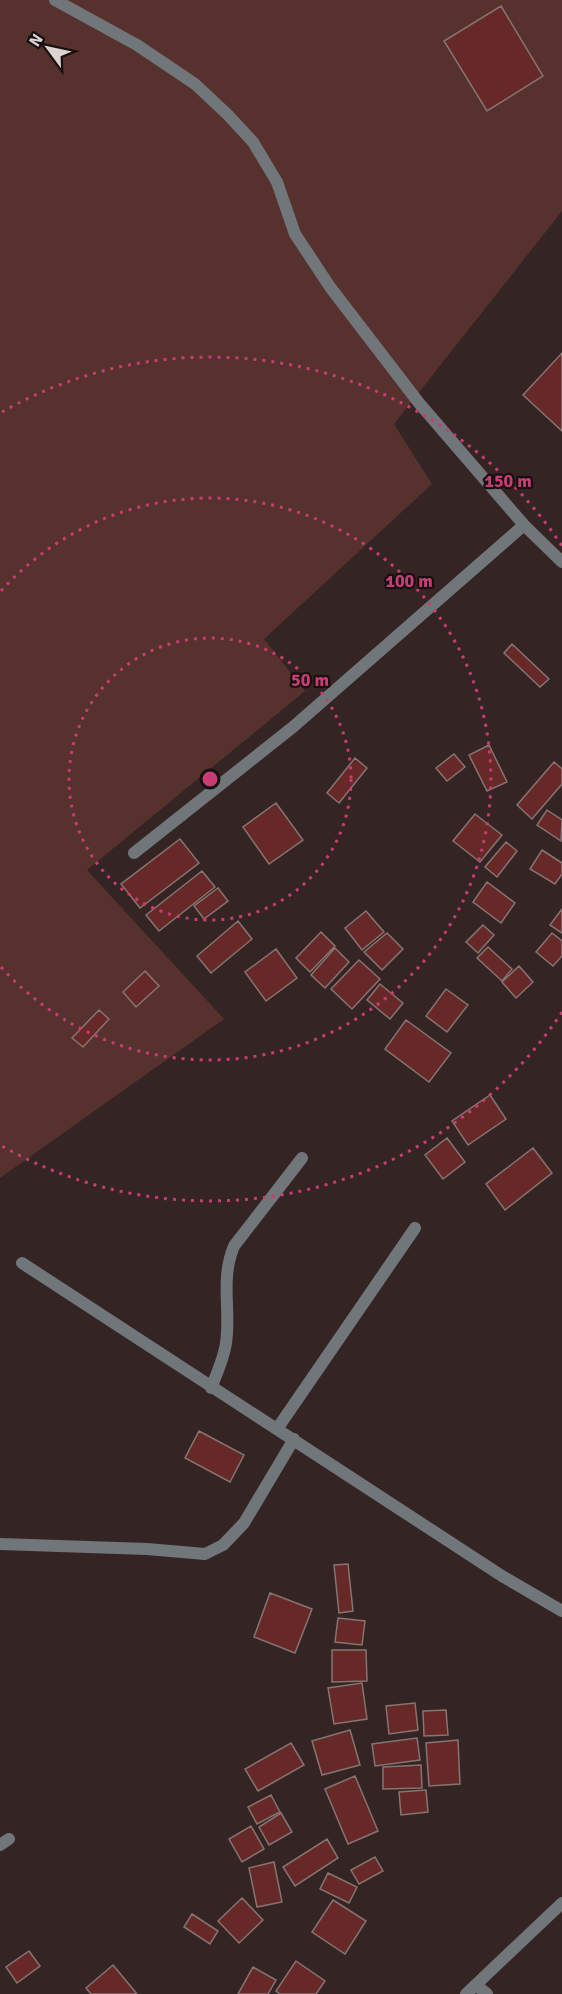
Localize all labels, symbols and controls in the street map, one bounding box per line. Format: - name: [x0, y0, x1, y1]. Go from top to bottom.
- north arrow: [18, 18, 78, 78]
- text: N: [25, 30, 48, 50]
- text: 150 m: [484, 470, 532, 492]
- text: 100 m: [385, 570, 433, 592]
- text: 50 m: [291, 669, 329, 691]
- centre of rings: [200, 769, 220, 789]

